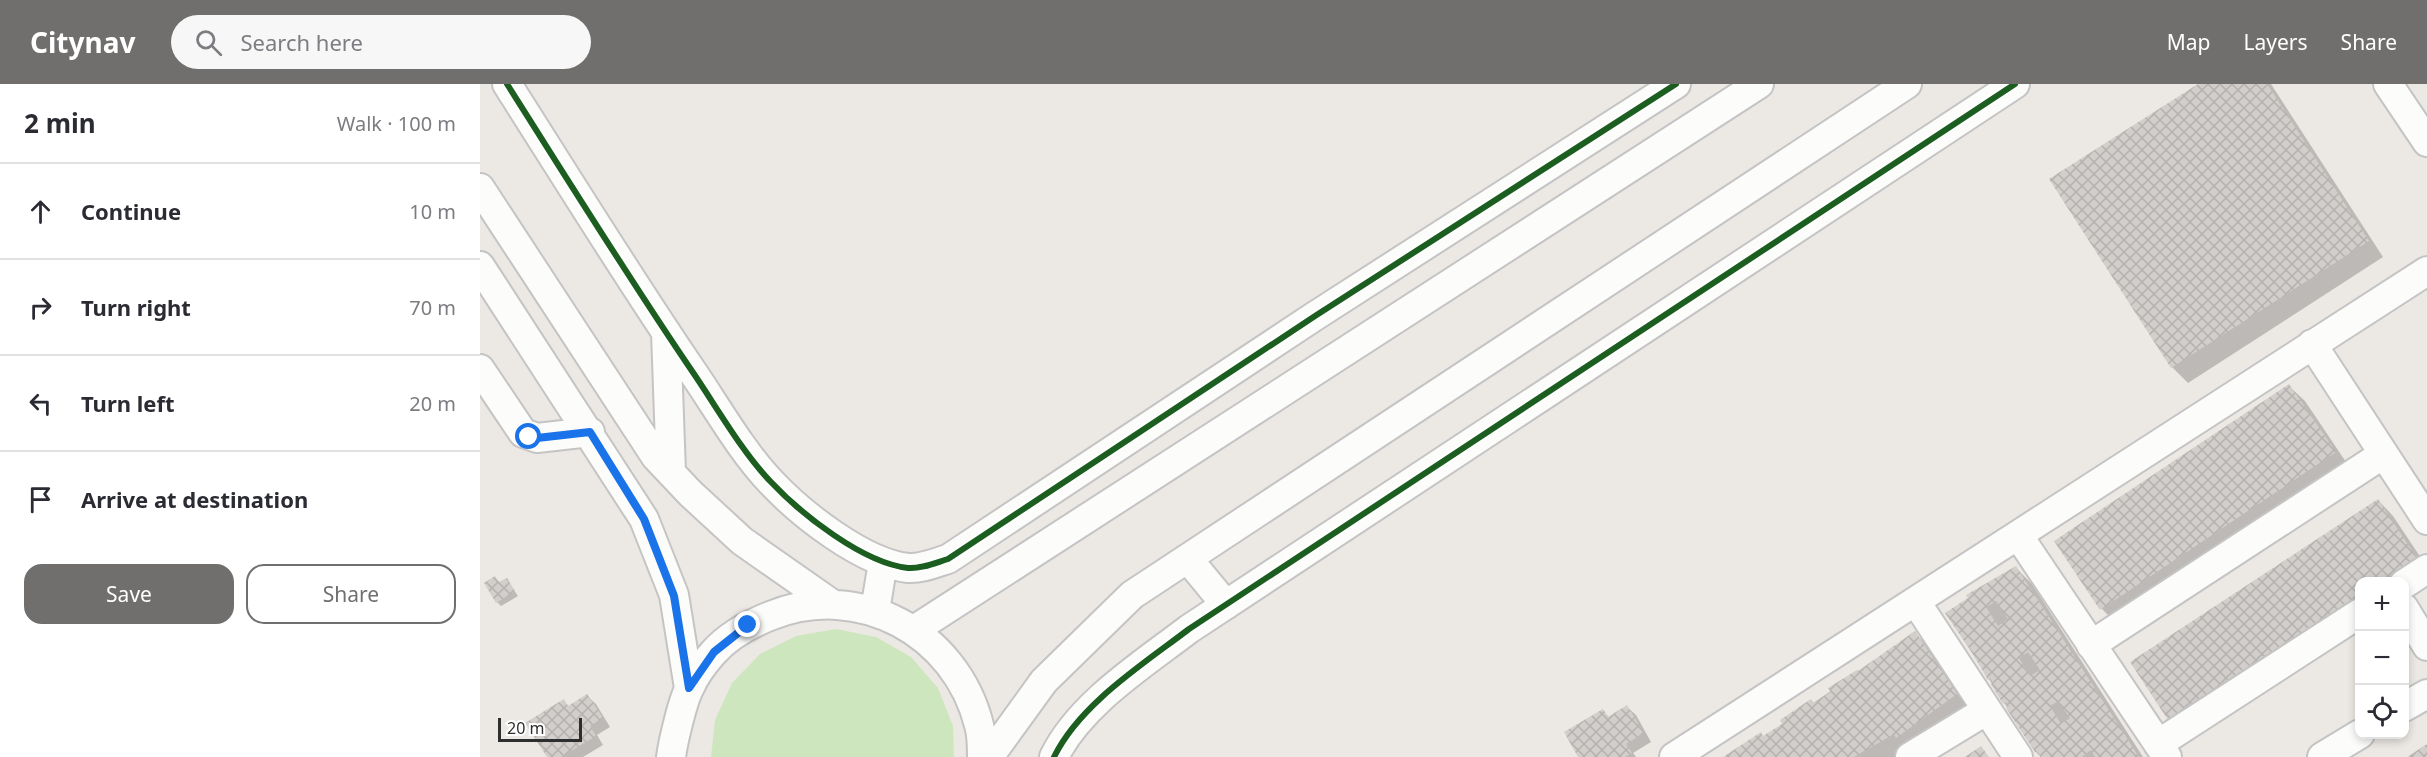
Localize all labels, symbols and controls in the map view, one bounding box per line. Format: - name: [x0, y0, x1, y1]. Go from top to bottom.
- search box: [171, 15, 591, 69]
- text: Citynav: [30, 23, 135, 61]
- icon: search: [192, 26, 225, 59]
- text: Search here: [240, 27, 363, 57]
- text: Map: [2167, 28, 2211, 56]
- text: Layers: [2244, 28, 2308, 56]
- text: Share: [2341, 28, 2397, 56]
- text: 2 min: [24, 105, 96, 141]
- text: Walk · 100 m: [337, 110, 456, 137]
- icon: ahead: [24, 195, 57, 228]
- text: Continue: [81, 196, 181, 226]
- text: 10 m: [409, 198, 456, 225]
- icon: right: [24, 291, 57, 324]
- text: Turn right: [81, 292, 191, 322]
- text: 70 m: [409, 294, 456, 321]
- icon: left: [24, 387, 57, 420]
- text: Turn left: [81, 388, 175, 418]
- text: 20 m: [409, 390, 456, 417]
- route start: [515, 423, 541, 449]
- icon: arrive: [24, 483, 57, 516]
- text: Arrive at destination: [81, 484, 308, 514]
- button: Save: [24, 564, 234, 624]
- button: Share: [246, 564, 456, 624]
- map controls: [2355, 577, 2409, 739]
- button: +: [2355, 577, 2409, 631]
- route end: [734, 611, 760, 637]
- button: −: [2355, 631, 2409, 685]
- button: locate: [2355, 685, 2409, 739]
- scale bar: [498, 715, 582, 742]
- text: 20 m: [507, 717, 544, 739]

